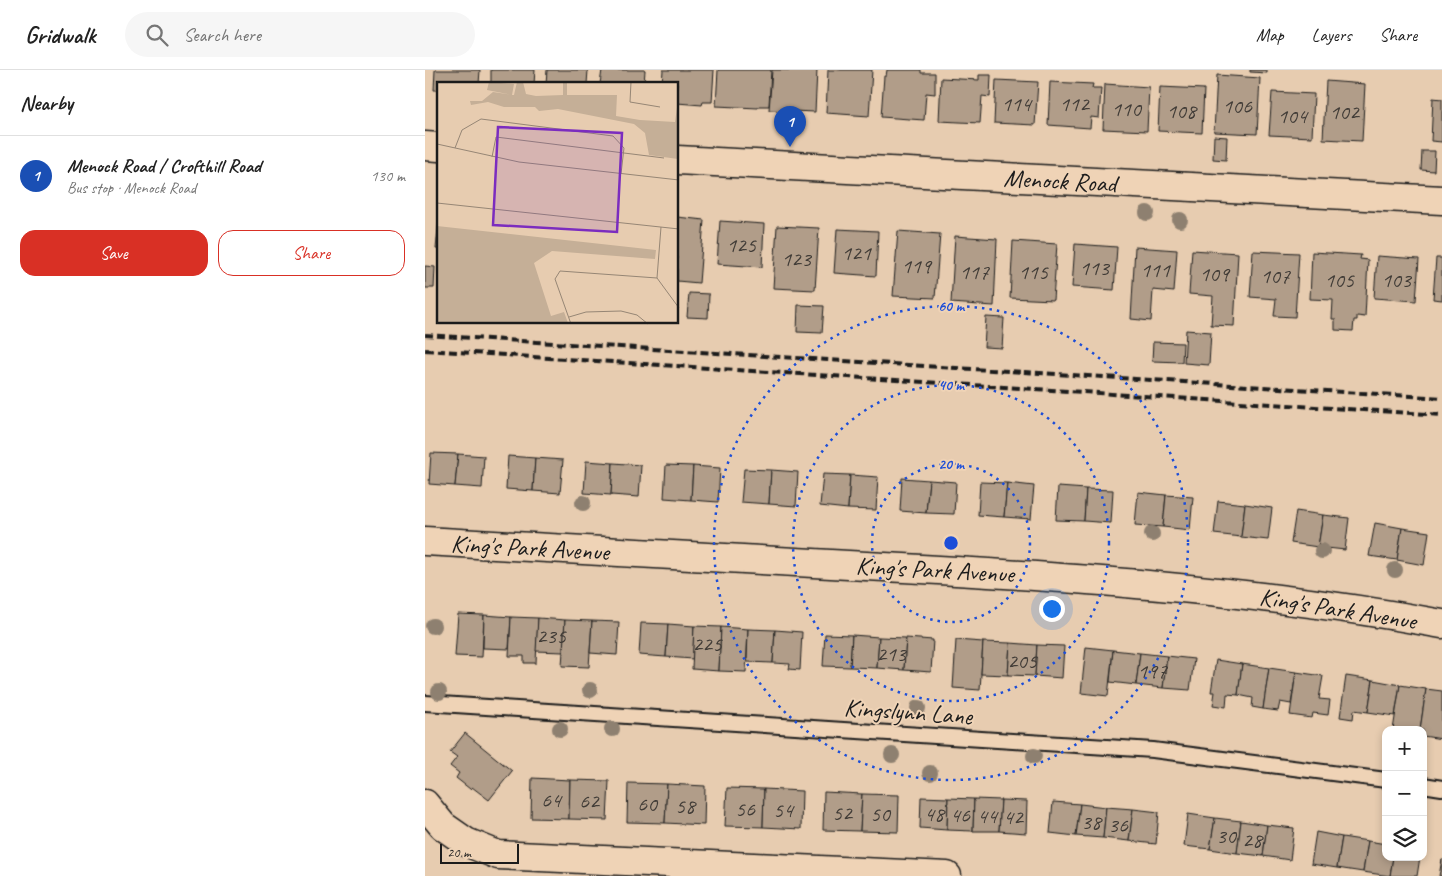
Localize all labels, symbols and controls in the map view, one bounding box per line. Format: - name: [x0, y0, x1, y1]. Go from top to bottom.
- search box: [125, 12, 475, 57]
- text: Gridwalk: [25, 20, 95, 50]
- icon: search: [143, 21, 171, 49]
- text: Search here: [183, 23, 261, 47]
- text: Map: [1256, 24, 1284, 46]
- text: Layers: [1312, 24, 1351, 46]
- text: Share: [1379, 24, 1417, 46]
- inset map: [437, 82, 679, 324]
- text: Nearby: [20, 90, 73, 116]
- house number: 114: [1001, 90, 1033, 118]
- house number: 112: [1059, 90, 1091, 118]
- house number: 106: [1222, 92, 1253, 120]
- house number: 110: [1111, 95, 1143, 123]
- house number: 108: [1166, 97, 1198, 125]
- house number: 102: [1329, 98, 1361, 126]
- house number: 104: [1277, 102, 1309, 130]
- pin: 1: [774, 106, 806, 147]
- text: Menock Road / Crofthill Road: [67, 154, 261, 178]
- street label: Menock Road: [1003, 162, 1121, 200]
- text: 1: [32, 166, 40, 186]
- text: 130 m: [371, 166, 405, 186]
- text: Bus stop · Menock Road: [67, 178, 196, 198]
- button: Save: [20, 230, 208, 276]
- button: Share: [218, 230, 405, 276]
- house number: 125: [726, 231, 757, 259]
- house number: 121: [841, 239, 872, 267]
- house number: 123: [781, 245, 813, 273]
- house number: 119: [901, 252, 933, 280]
- house number: 113: [1079, 254, 1111, 282]
- house number: 111: [1140, 256, 1171, 284]
- house number: 117: [959, 258, 990, 286]
- house number: 115: [1018, 258, 1049, 286]
- house number: 109: [1199, 260, 1231, 288]
- house number: 107: [1260, 262, 1291, 290]
- house number: 105: [1324, 266, 1355, 294]
- house number: 103: [1381, 266, 1413, 294]
- text: 60 m: [938, 297, 965, 316]
- text: 40 m: [938, 376, 965, 395]
- text: 20 m: [938, 455, 965, 474]
- street label: King's Park Avenue: [450, 528, 612, 568]
- centre of rings: [942, 534, 960, 552]
- street label: King's Park Avenue: [855, 550, 1017, 590]
- street label: King's Park Avenue: [1257, 581, 1420, 637]
- your location: [1039, 596, 1065, 622]
- house number: 235: [536, 622, 567, 650]
- house number: 225: [692, 630, 723, 658]
- house number: 213: [876, 640, 908, 668]
- house number: 205: [1007, 647, 1038, 675]
- house number: 197: [1137, 657, 1168, 685]
- street label: Kingslynn Lane: [843, 692, 975, 733]
- map controls: [1382, 726, 1427, 861]
- button: +: [1382, 726, 1427, 771]
- button: −: [1382, 771, 1427, 816]
- house number: 64: [541, 786, 563, 814]
- house number: 62: [579, 787, 601, 815]
- house number: 60: [637, 790, 659, 818]
- house number: 58: [675, 792, 697, 820]
- house number: 56: [735, 795, 756, 823]
- house number: 54: [773, 796, 795, 824]
- house number: 52: [832, 799, 854, 827]
- house number: 50: [870, 800, 892, 828]
- house number: 48: [924, 800, 946, 828]
- house number: 46: [950, 801, 971, 829]
- house number: 44: [977, 802, 999, 830]
- house number: 42: [1003, 803, 1025, 831]
- house number: 38: [1081, 808, 1103, 836]
- house number: 36: [1108, 811, 1129, 839]
- button: layers: [1382, 816, 1427, 861]
- house number: 30: [1216, 822, 1238, 850]
- house number: 28: [1242, 826, 1264, 854]
- scale bar: [440, 841, 519, 864]
- text: 20 m: [447, 844, 471, 861]

